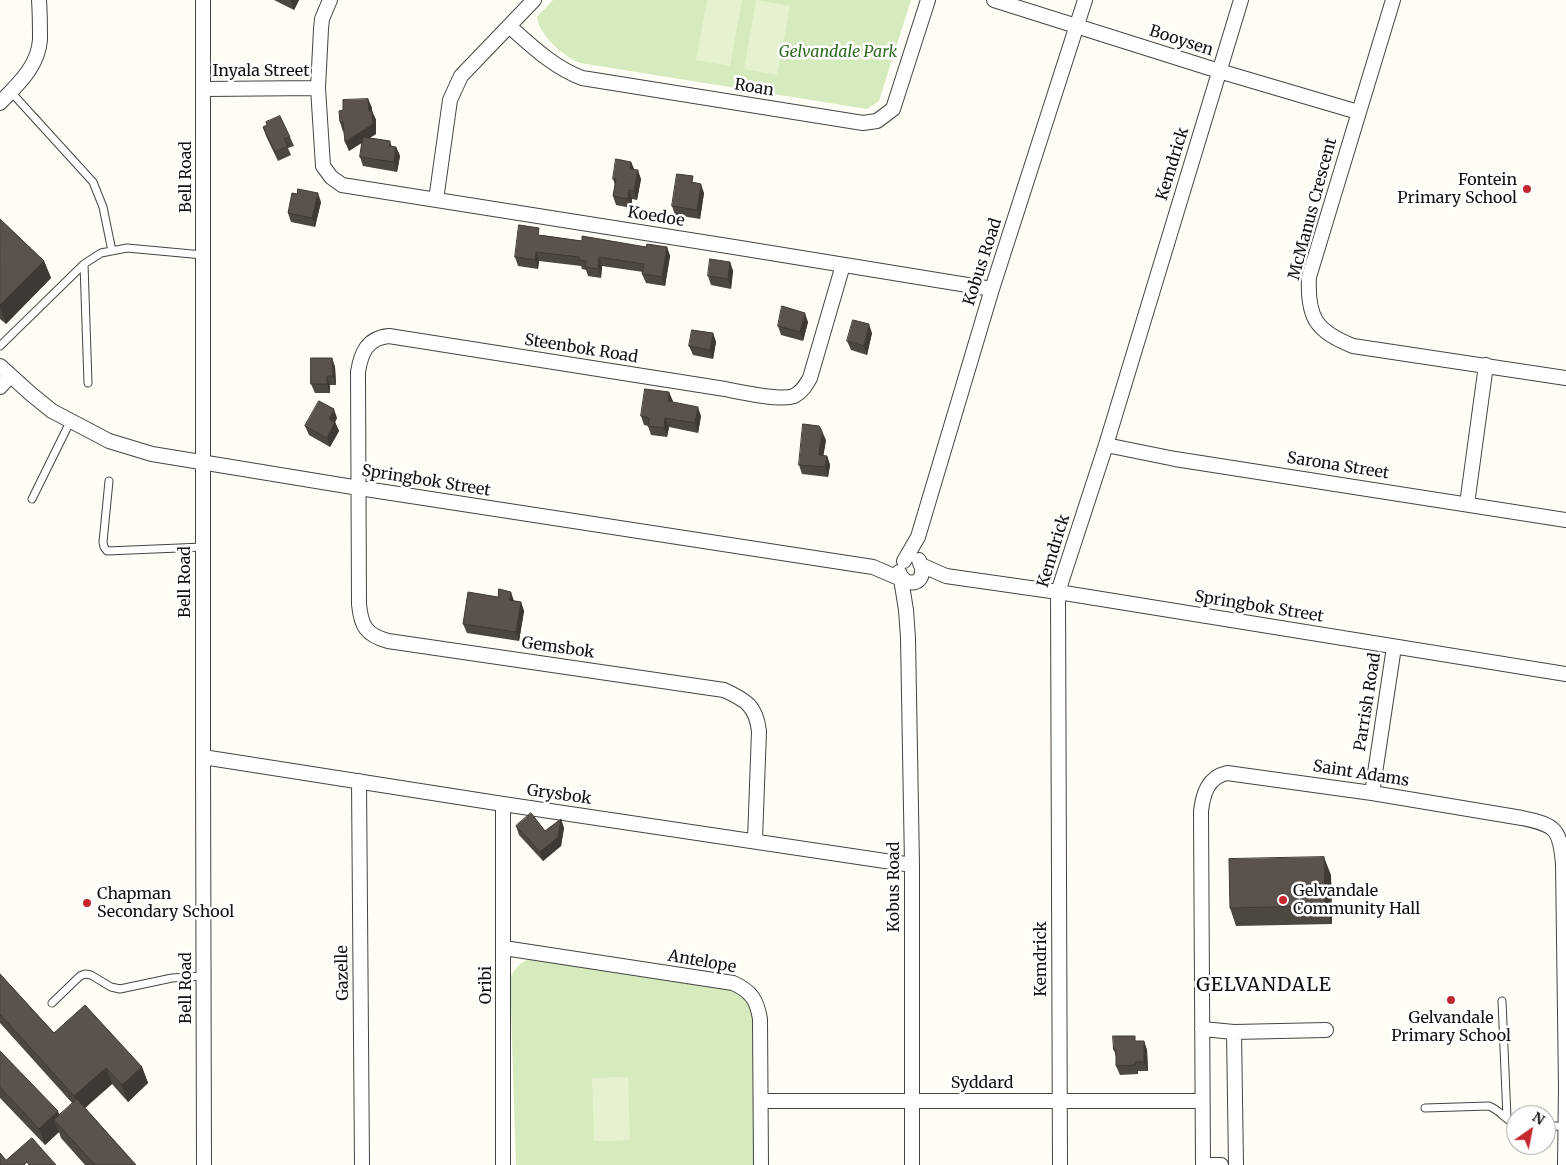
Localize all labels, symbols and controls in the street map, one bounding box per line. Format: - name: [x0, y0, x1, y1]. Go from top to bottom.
- street label: Booysen: [1147, 22, 1215, 60]
- park label: Gelvandale Park: [779, 42, 897, 62]
- street label: Inyala Street: [213, 61, 309, 81]
- street label: Roan: [733, 75, 775, 101]
- street label: Kemdrick: [1153, 125, 1193, 203]
- street label: McManus Crescent: [1285, 136, 1341, 282]
- street label: Bell Road: [176, 141, 196, 213]
- place label: Fontein Primary School: [1397, 170, 1517, 208]
- marker: Fontein Primary School: [1521, 183, 1533, 195]
- street label: Koedoe: [626, 203, 686, 231]
- street label: Kobus Road: [960, 216, 1006, 308]
- street label: Steenbok Road: [523, 331, 639, 367]
- street label: Sarona Street: [1286, 448, 1390, 484]
- street label: Springbok Street: [360, 461, 492, 501]
- street label: Kemdrick: [1034, 512, 1074, 590]
- street label: Bell Road: [175, 546, 195, 618]
- street label: Springbok Street: [1193, 587, 1325, 627]
- street label: Gemsbok: [520, 633, 596, 663]
- street label: Parrish Road: [1351, 652, 1385, 752]
- street label: Saint Adams: [1311, 757, 1411, 791]
- street label: Grysbok: [525, 781, 593, 809]
- street label: Kobus Road: [884, 842, 904, 932]
- place label: Gelvandale Community Hall: [1293, 881, 1420, 919]
- place label: Chapman Secondary School: [97, 884, 234, 922]
- marker: Gelvandale Community Hall: [1277, 894, 1289, 906]
- marker: Chapman Secondary School: [81, 897, 93, 909]
- street label: Kemdrick: [1031, 921, 1051, 997]
- street label: Gazelle: [333, 945, 353, 1001]
- street label: Antelope: [666, 947, 738, 977]
- street label: Bell Road: [176, 952, 196, 1024]
- street label: Oribi: [476, 966, 496, 1004]
- district label: GELVANDALE: [1195, 975, 1333, 997]
- marker: Gelvandale Primary School: [1445, 994, 1457, 1006]
- place label: Gelvandale Primary School: [1391, 1008, 1511, 1046]
- street label: Syddard: [951, 1073, 1013, 1093]
- north arrow: [1506, 1105, 1556, 1155]
- text: N: [1529, 1108, 1548, 1129]

